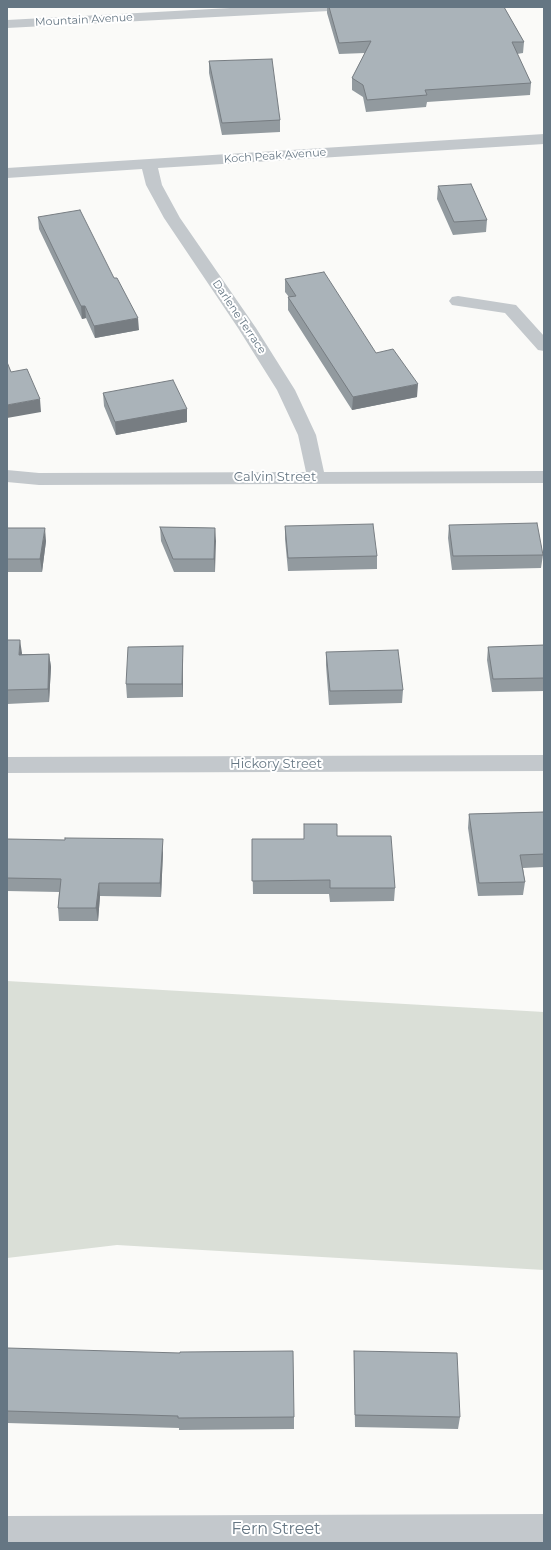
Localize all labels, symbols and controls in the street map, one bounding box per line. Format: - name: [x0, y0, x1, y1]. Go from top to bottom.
- street label: Mountain Avenue: [35, 11, 133, 29]
- street label: Koch Peak Avenue: [223, 146, 327, 166]
- street label: Darlene Terrace: [209, 278, 269, 356]
- street label: Calvin Street: [234, 469, 316, 485]
- street label: Hickory Street: [230, 756, 322, 772]
- street label: Fern Street: [231, 1519, 321, 1539]

